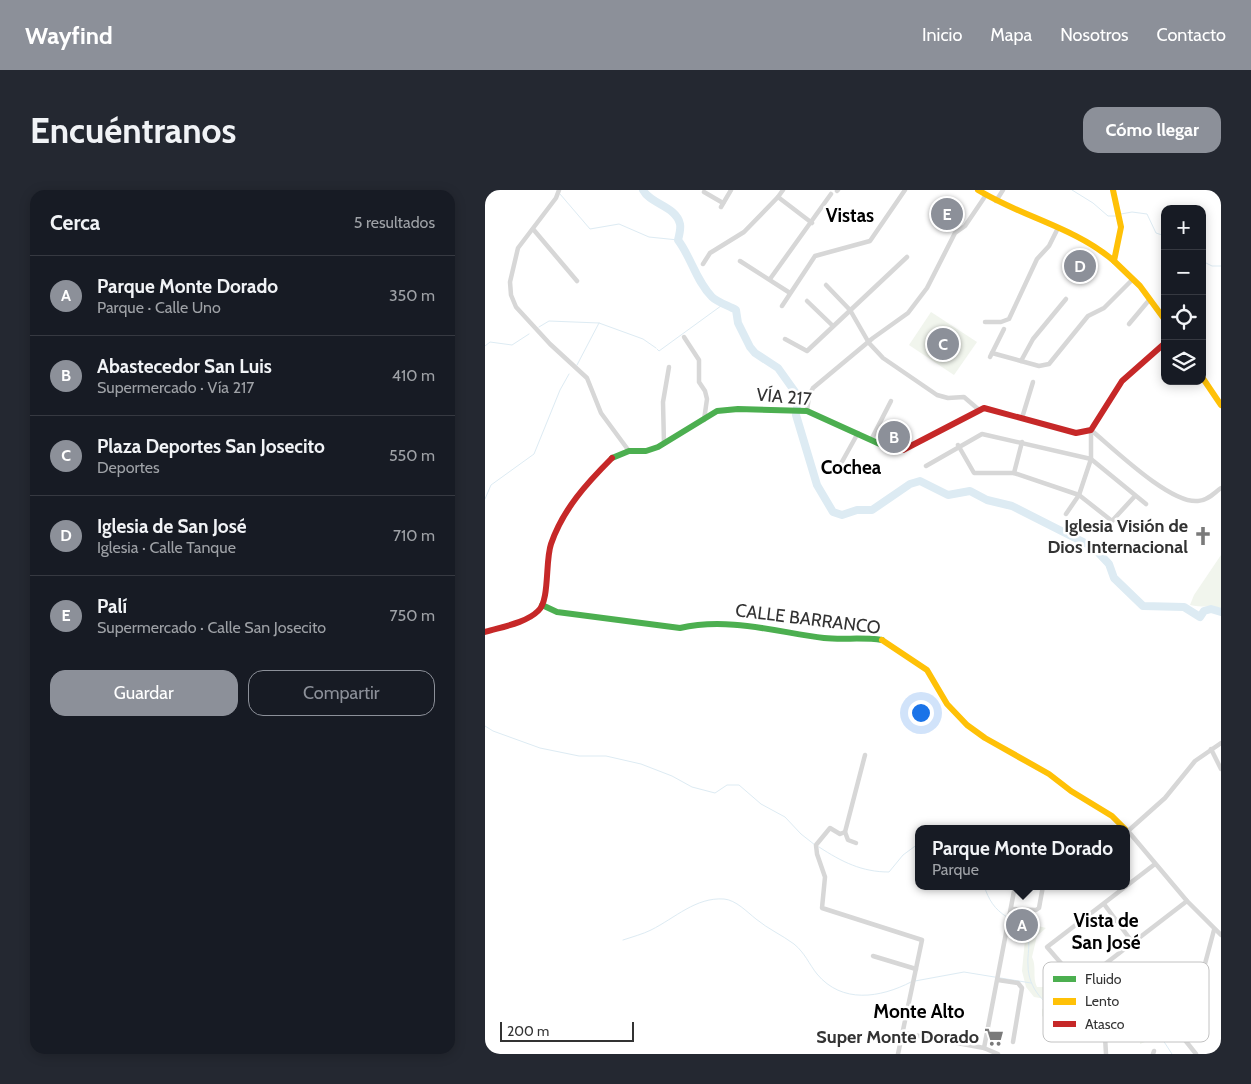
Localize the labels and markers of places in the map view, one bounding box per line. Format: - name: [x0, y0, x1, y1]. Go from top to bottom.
- pin: E: [931, 195, 963, 233]
- pin: D: [1064, 247, 1096, 285]
- pin: C: [927, 325, 959, 363]
- pin: B: [878, 418, 910, 456]
- place label: Iglesia Visión de Dios Internacional: [1047, 515, 1188, 558]
- church icon: Iglesia Visión de Dios Internacional: [1192, 525, 1214, 547]
- pin: A: [1006, 906, 1038, 944]
- place label: Super Monte Dorado: [816, 1026, 979, 1048]
- supermarket icon: Super Monte Dorado: [983, 1026, 1005, 1048]

